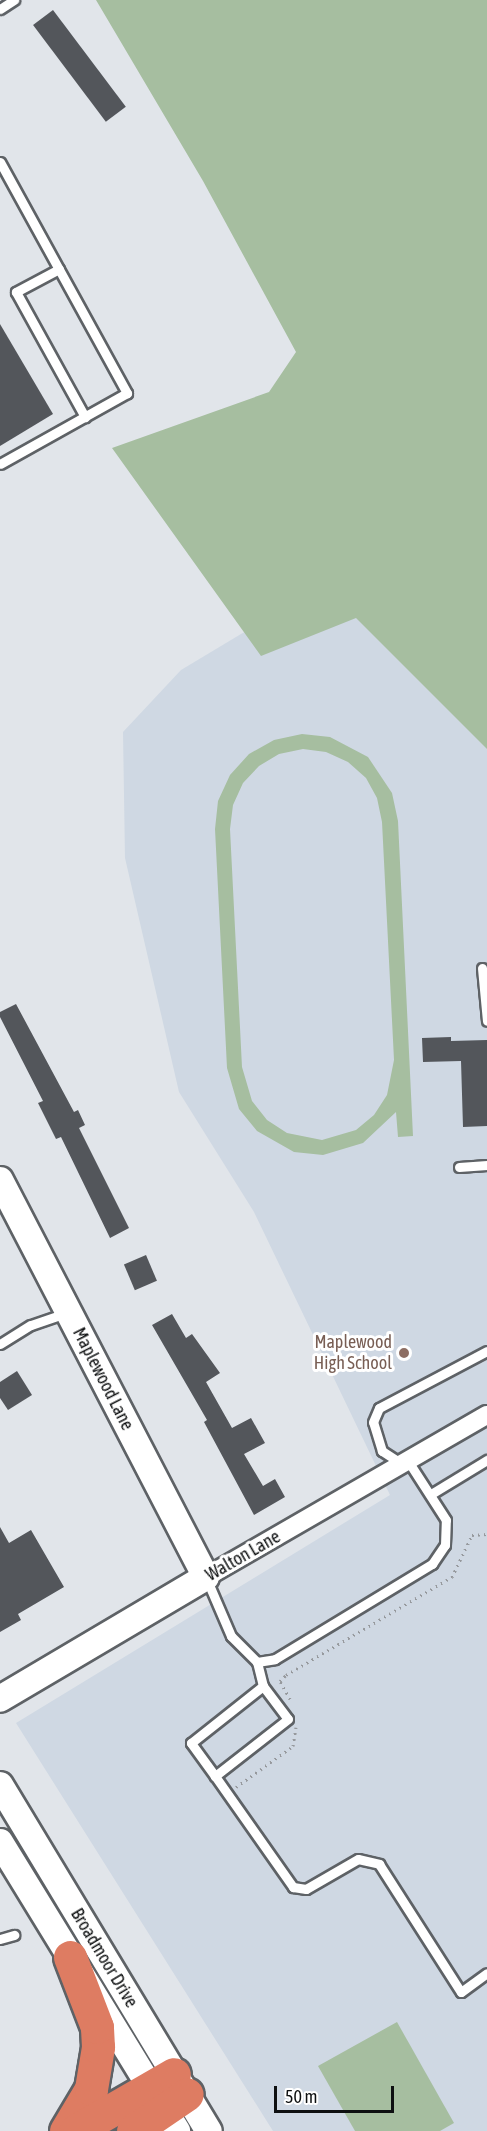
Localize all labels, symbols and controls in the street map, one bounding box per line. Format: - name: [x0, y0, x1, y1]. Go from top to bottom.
- street label: Maplewood Lane: [68, 1324, 138, 1434]
- place label: Maplewood High School: [314, 1332, 392, 1374]
- marker: Maplewood High School: [397, 1346, 411, 1360]
- street label: Walton Lane: [202, 1526, 284, 1586]
- street label: Broadmoor Drive: [66, 1905, 142, 2011]
- scale bar: [277, 2074, 397, 2112]
- text: 50 m: [285, 2086, 317, 2107]

